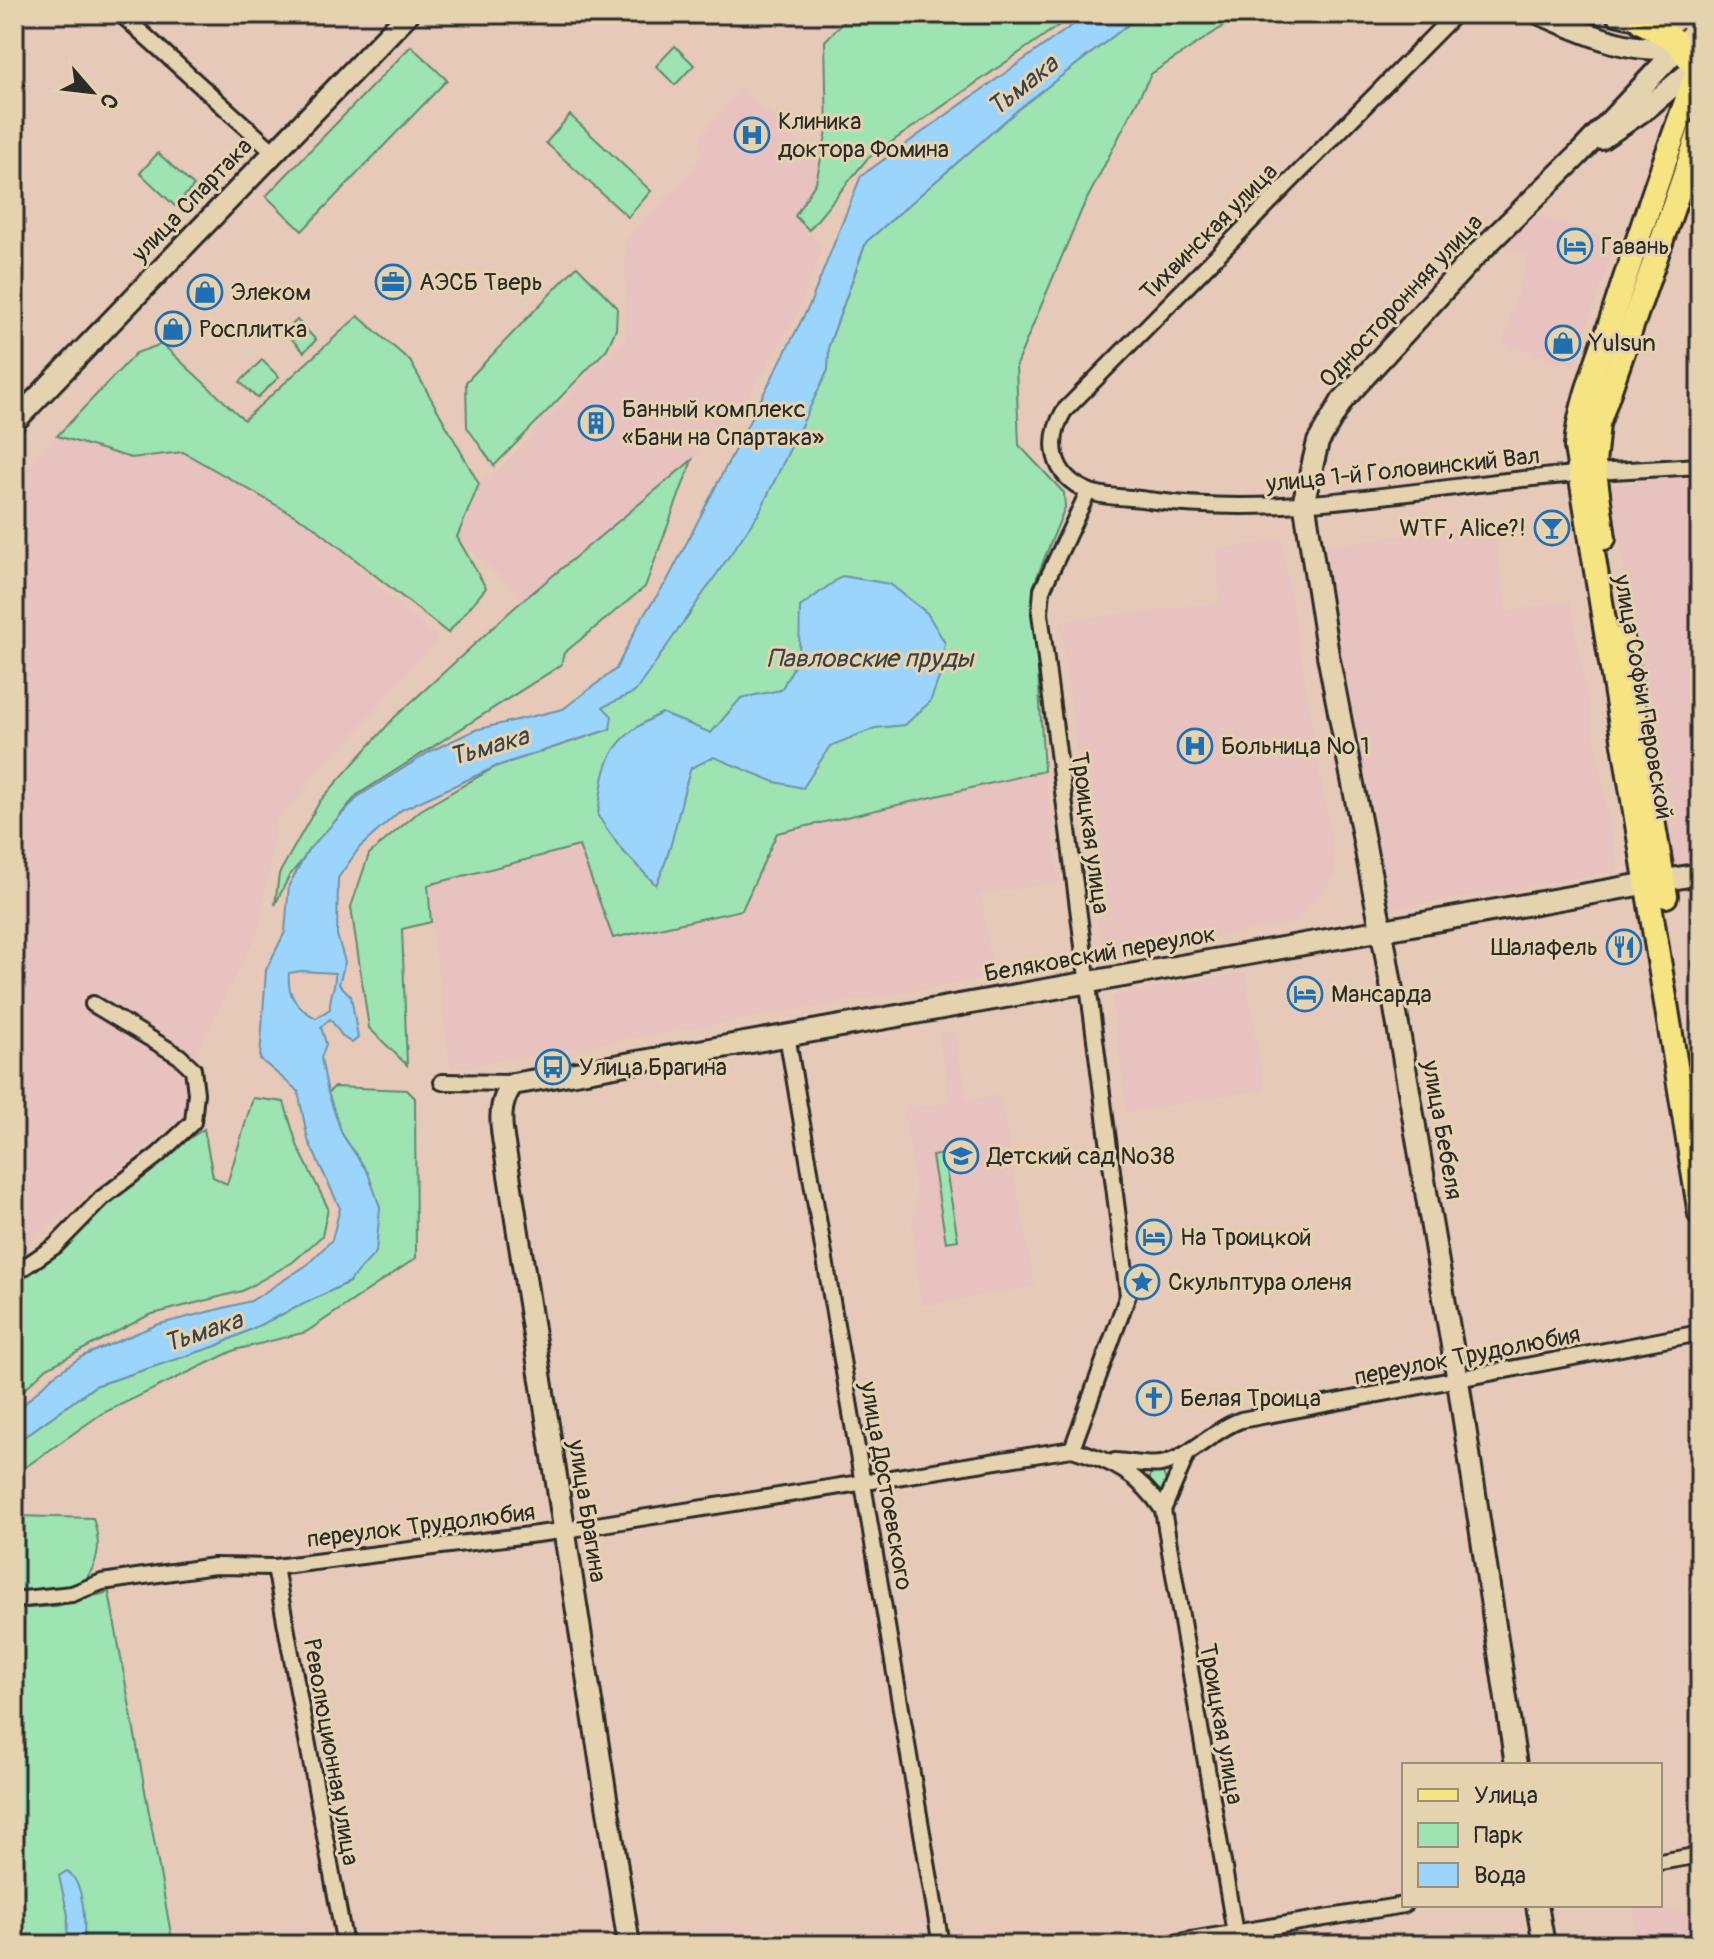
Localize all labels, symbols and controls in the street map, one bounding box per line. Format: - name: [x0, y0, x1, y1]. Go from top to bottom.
- water label: Тьмака: [981, 47, 1066, 124]
- north arrow: [52, 52, 132, 132]
- text: С: [93, 88, 124, 114]
- place label: Клиника доктора Фомина: [778, 107, 949, 164]
- hospital icon: Клиника доктора Фомина: [733, 116, 771, 154]
- street label: улица Спартака: [125, 132, 258, 269]
- street label: Тихвинская улица: [1134, 157, 1284, 307]
- street label: Односторонняя улица: [1313, 208, 1489, 394]
- hotel icon: Гавань: [1556, 227, 1594, 265]
- place label: Гавань: [1601, 232, 1670, 261]
- office icon: АЭСБ Тверь: [374, 263, 412, 301]
- place label: АЭСБ Тверь: [419, 268, 543, 297]
- shop icon: Элеком: [186, 273, 224, 311]
- place label: Элеком: [231, 278, 311, 307]
- shop icon: Росплитка: [154, 310, 192, 348]
- place label: Росплитка: [199, 315, 307, 344]
- shop icon: Yulsun: [1544, 324, 1582, 362]
- place label: Yulsun: [1588, 329, 1656, 358]
- place label: Банный комплекс «Бани на Спартака»: [622, 395, 824, 452]
- building icon: Банный комплекс «Бани на Спартака»: [577, 404, 615, 442]
- street label: улица 1-й Головинский Вал: [1264, 441, 1541, 499]
- bar icon: WTF, Alice?!: [1533, 509, 1571, 547]
- place label: WTF, Alice?!: [1399, 514, 1526, 543]
- street label: улица Софьи Перовской: [1607, 571, 1679, 822]
- water label: Павловские пруды: [767, 643, 976, 675]
- water label: Тьмака: [446, 720, 534, 774]
- hospital icon: Больница № 1: [1176, 727, 1214, 765]
- place label: Больница № 1: [1221, 732, 1370, 761]
- street label: Троицкая улица: [1064, 750, 1116, 916]
- street label: Беляковский переулок: [982, 919, 1218, 989]
- restaurant icon: Шалафель: [1605, 928, 1643, 966]
- place label: Шалафель: [1491, 933, 1598, 962]
- hotel icon: Мансарда: [1286, 975, 1324, 1013]
- place label: Мансарда: [1331, 980, 1432, 1009]
- bus stop icon: Улица Брагина: [534, 1048, 572, 1086]
- place label: Улица Брагина: [579, 1053, 727, 1082]
- street label: улица Бебеля: [1415, 1057, 1468, 1202]
- school or university icon: Детский сад №38: [942, 1137, 980, 1175]
- place label: Детский сад №38: [986, 1142, 1175, 1171]
- hotel icon: На Троицкой: [1135, 1218, 1173, 1256]
- place label: На Троицкой: [1180, 1223, 1312, 1252]
- place icon: Скульптура оленя: [1123, 1263, 1161, 1301]
- place label: Скульптура оленя: [1168, 1268, 1352, 1297]
- water label: Тьмака: [159, 1304, 248, 1360]
- street label: переулок Трудолюбия: [1351, 1320, 1583, 1392]
- street label: улица Достоевского: [853, 1379, 919, 1593]
- church icon: Белая Троица: [1135, 1379, 1173, 1417]
- place label: Белая Троица: [1180, 1384, 1321, 1413]
- street label: улица Брагина: [561, 1437, 613, 1584]
- street label: переулок Трудолюбия: [305, 1498, 537, 1554]
- street label: Революционная улица: [297, 1636, 365, 1868]
- street label: Троицкая улица: [1193, 1641, 1249, 1807]
- legend: [1402, 1763, 1662, 1907]
- text: Улица: [1474, 1781, 1538, 1810]
- text: Парк: [1474, 1821, 1523, 1850]
- text: Вода: [1474, 1861, 1526, 1890]

